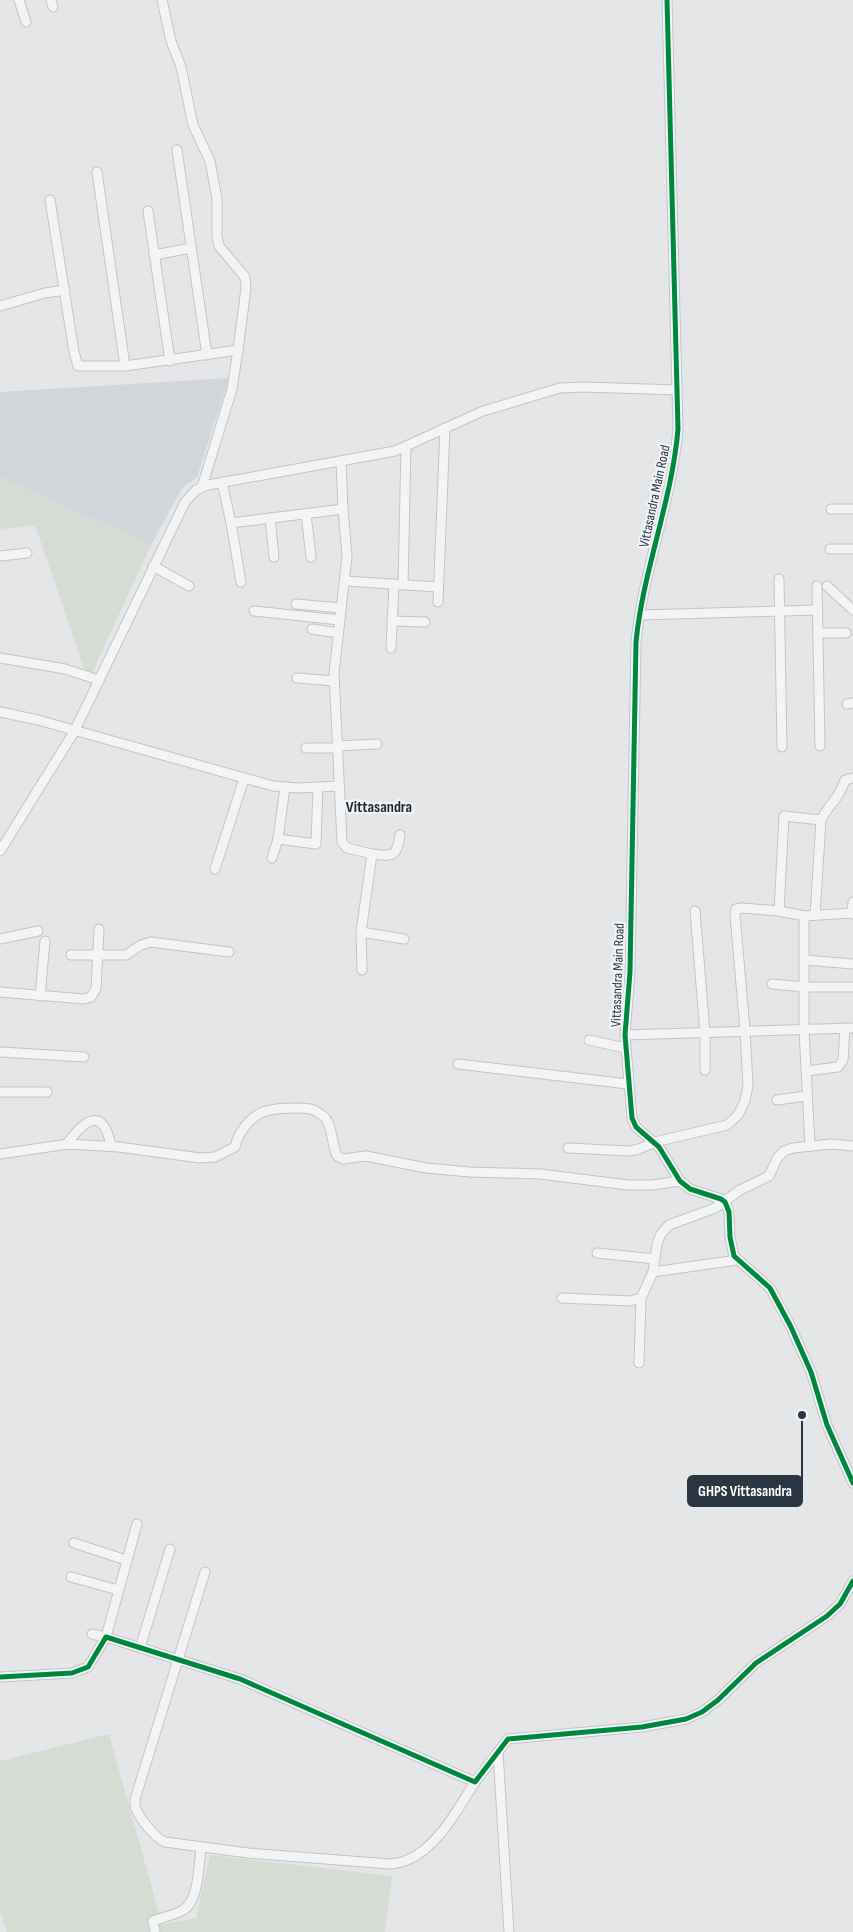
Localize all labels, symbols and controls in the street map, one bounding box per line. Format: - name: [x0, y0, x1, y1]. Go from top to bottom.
- street label: Vittasandra Main Road: [635, 443, 674, 549]
- district label: Vittasandra: [346, 798, 412, 817]
- street label: Vittasandra Main Road: [607, 922, 628, 1027]
- callout: GHPS Vittasandra: [688, 1476, 802, 1506]
- text: GHPS Vittasandra: [698, 1482, 792, 1501]

